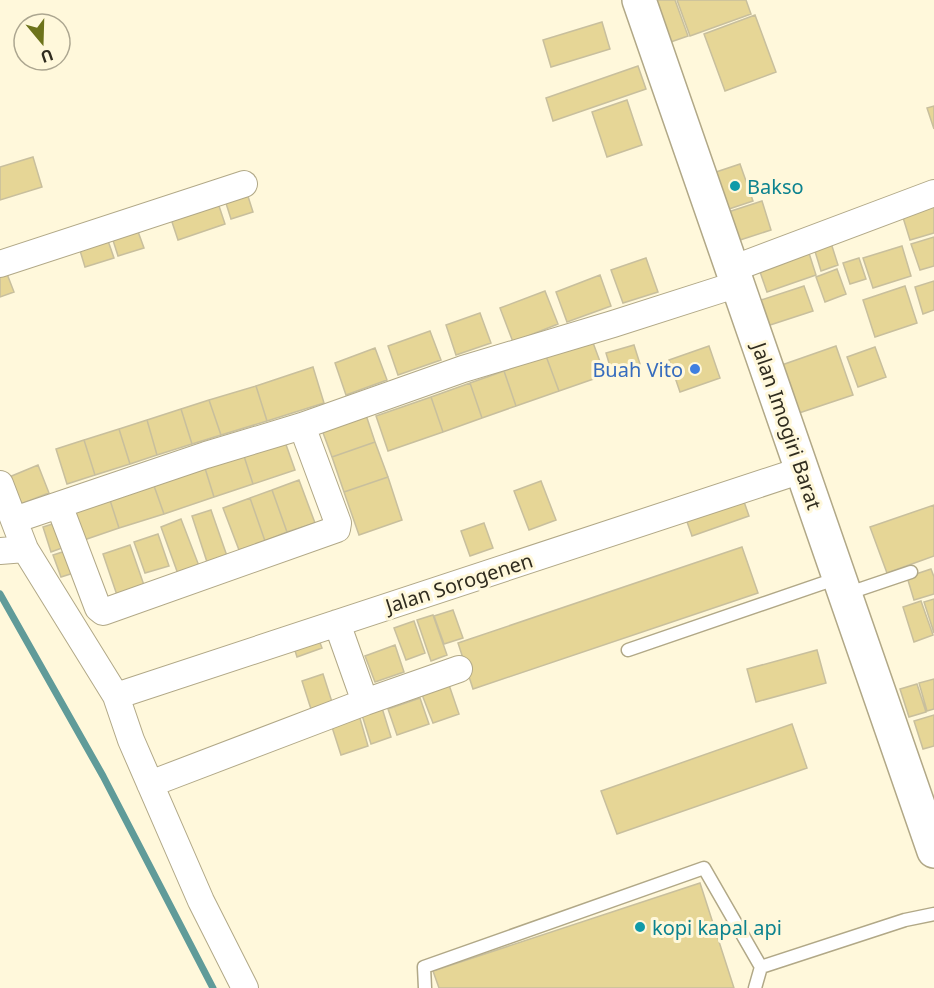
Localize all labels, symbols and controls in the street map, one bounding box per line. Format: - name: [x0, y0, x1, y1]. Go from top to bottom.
- north arrow: [12, 12, 72, 72]
- text: U: [38, 44, 56, 69]
- place label: Bakso: [747, 173, 804, 200]
- marker: Bakso: [728, 179, 742, 193]
- street label: Jalan Imogiri Barat: [745, 337, 828, 513]
- place label: Buah Vito: [592, 356, 683, 383]
- marker: Buah Vito: [688, 362, 702, 376]
- street label: Jalan Sorogenen: [380, 546, 536, 620]
- place label: kopi kapal api: [652, 914, 782, 941]
- marker: kopi kapal api: [633, 920, 647, 934]

